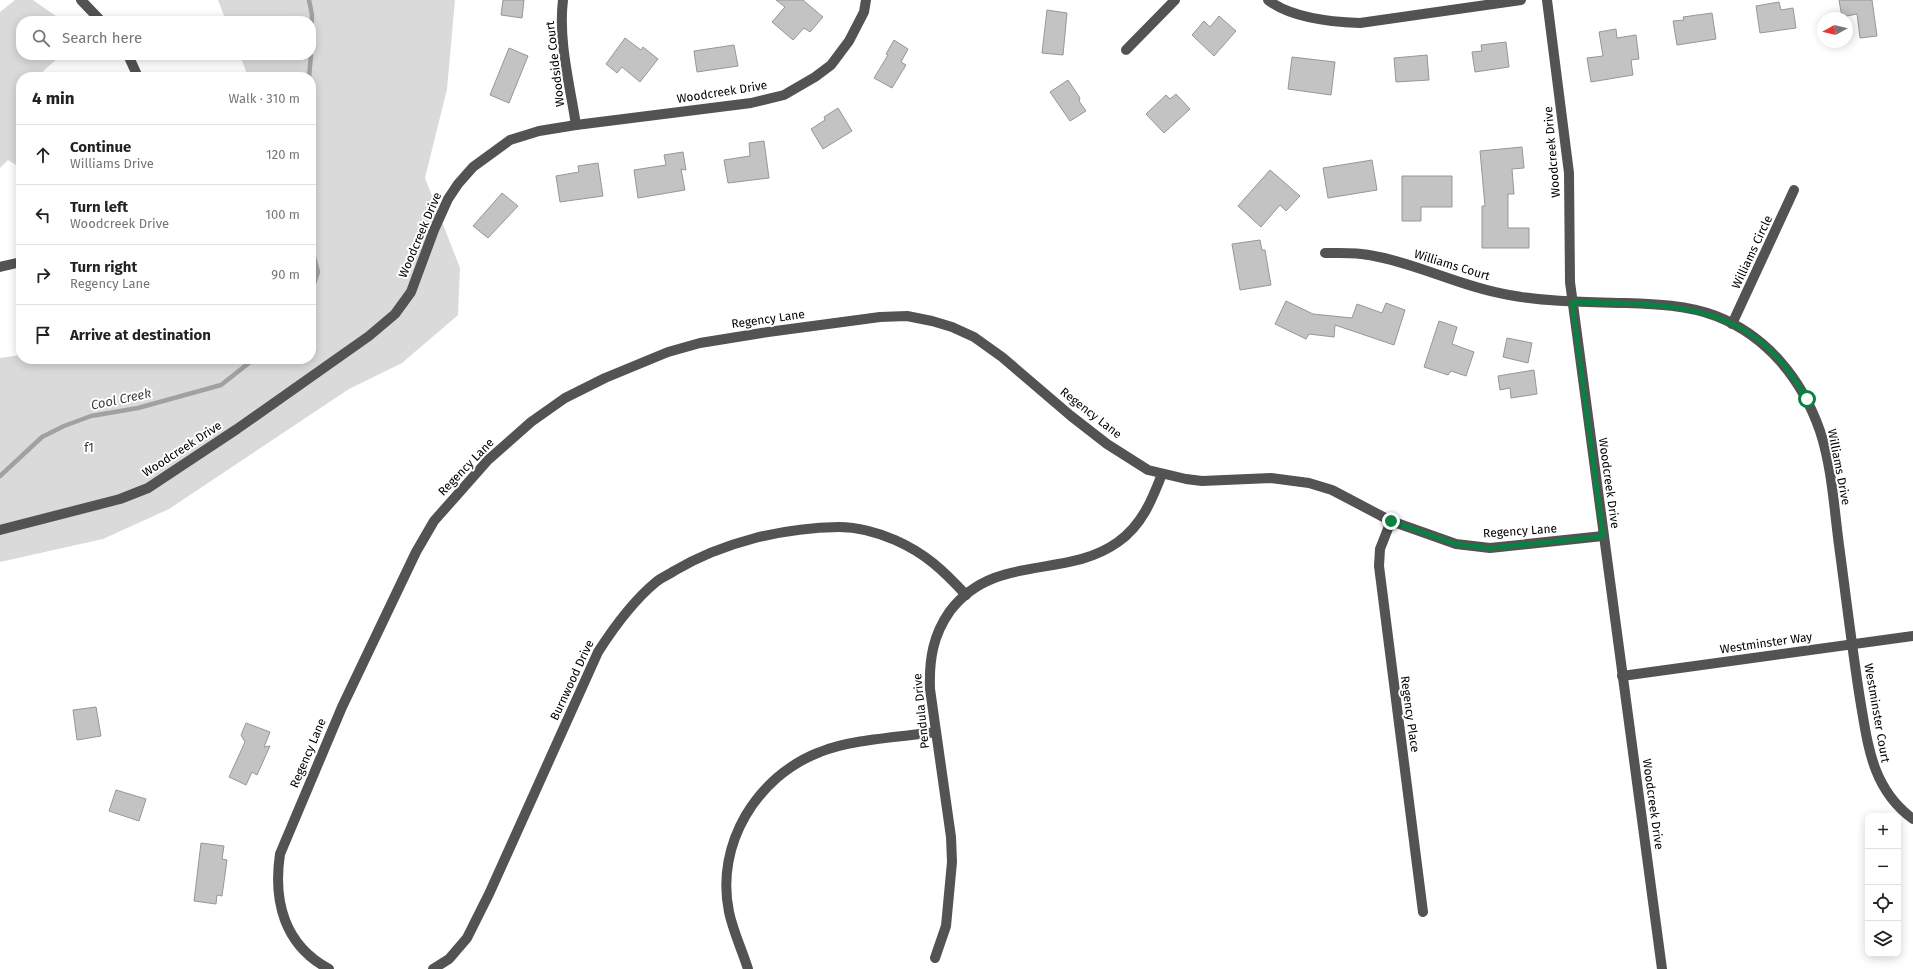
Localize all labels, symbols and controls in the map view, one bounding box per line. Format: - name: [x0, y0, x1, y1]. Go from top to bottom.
- north arrow: [1817, 12, 1853, 48]
- search box: [16, 16, 316, 60]
- street label: Woodside Court: [543, 20, 567, 108]
- icon: search: [30, 27, 52, 49]
- text: Search here: [62, 29, 142, 47]
- street label: Woodcreek Drive: [676, 78, 768, 106]
- text: 4 min: [32, 88, 75, 109]
- text: Walk · 310 m: [229, 91, 300, 106]
- street label: Woodcreek Drive: [1541, 106, 1563, 198]
- text: Continue: [70, 138, 131, 156]
- icon: ahead: [32, 144, 54, 166]
- text: 120 m: [266, 147, 300, 162]
- text: Williams Drive: [70, 156, 154, 171]
- street label: Woodcreek Drive: [396, 190, 444, 280]
- text: Turn left: [70, 198, 128, 216]
- icon: left: [32, 204, 54, 226]
- text: 100 m: [265, 207, 300, 222]
- street label: Williams Circle: [1729, 213, 1775, 291]
- text: Woodcreek Drive: [70, 216, 169, 231]
- street label: Williams Court: [1412, 247, 1492, 283]
- text: Turn right: [70, 258, 137, 276]
- icon: right: [32, 264, 54, 286]
- text: 90 m: [271, 267, 300, 282]
- text: Regency Lane: [70, 276, 150, 291]
- street label: Regency Lane: [730, 307, 806, 331]
- icon: arrive: [32, 324, 54, 346]
- text: Arrive at destination: [70, 326, 211, 344]
- water label: Cool Creek: [90, 385, 152, 413]
- street label: Regency Lane: [1058, 385, 1124, 441]
- route start: [1798, 390, 1816, 408]
- street label: Woodcreek Drive: [140, 418, 224, 480]
- street label: Williams Drive: [1825, 428, 1853, 506]
- street label: Regency Lane: [435, 436, 497, 498]
- street label: Woodcreek Drive: [1596, 437, 1622, 529]
- park label: f1: [84, 441, 94, 455]
- route end: [1382, 512, 1400, 530]
- street label: Regency Lane: [1483, 521, 1557, 541]
- street label: Westminster Way: [1719, 630, 1813, 656]
- street label: Burnwood Drive: [547, 638, 597, 722]
- street label: Westminster Court: [1861, 662, 1893, 764]
- street label: Pendula Drive: [910, 673, 932, 749]
- street label: Regency Place: [1398, 675, 1422, 753]
- street label: Regency Lane: [287, 716, 329, 790]
- street label: Woodcreek Drive: [1640, 758, 1666, 850]
- map controls: [1865, 813, 1901, 957]
- button: +: [1865, 813, 1901, 849]
- button: −: [1865, 849, 1901, 885]
- button: locate: [1865, 885, 1901, 921]
- button: layers: [1865, 921, 1901, 957]

